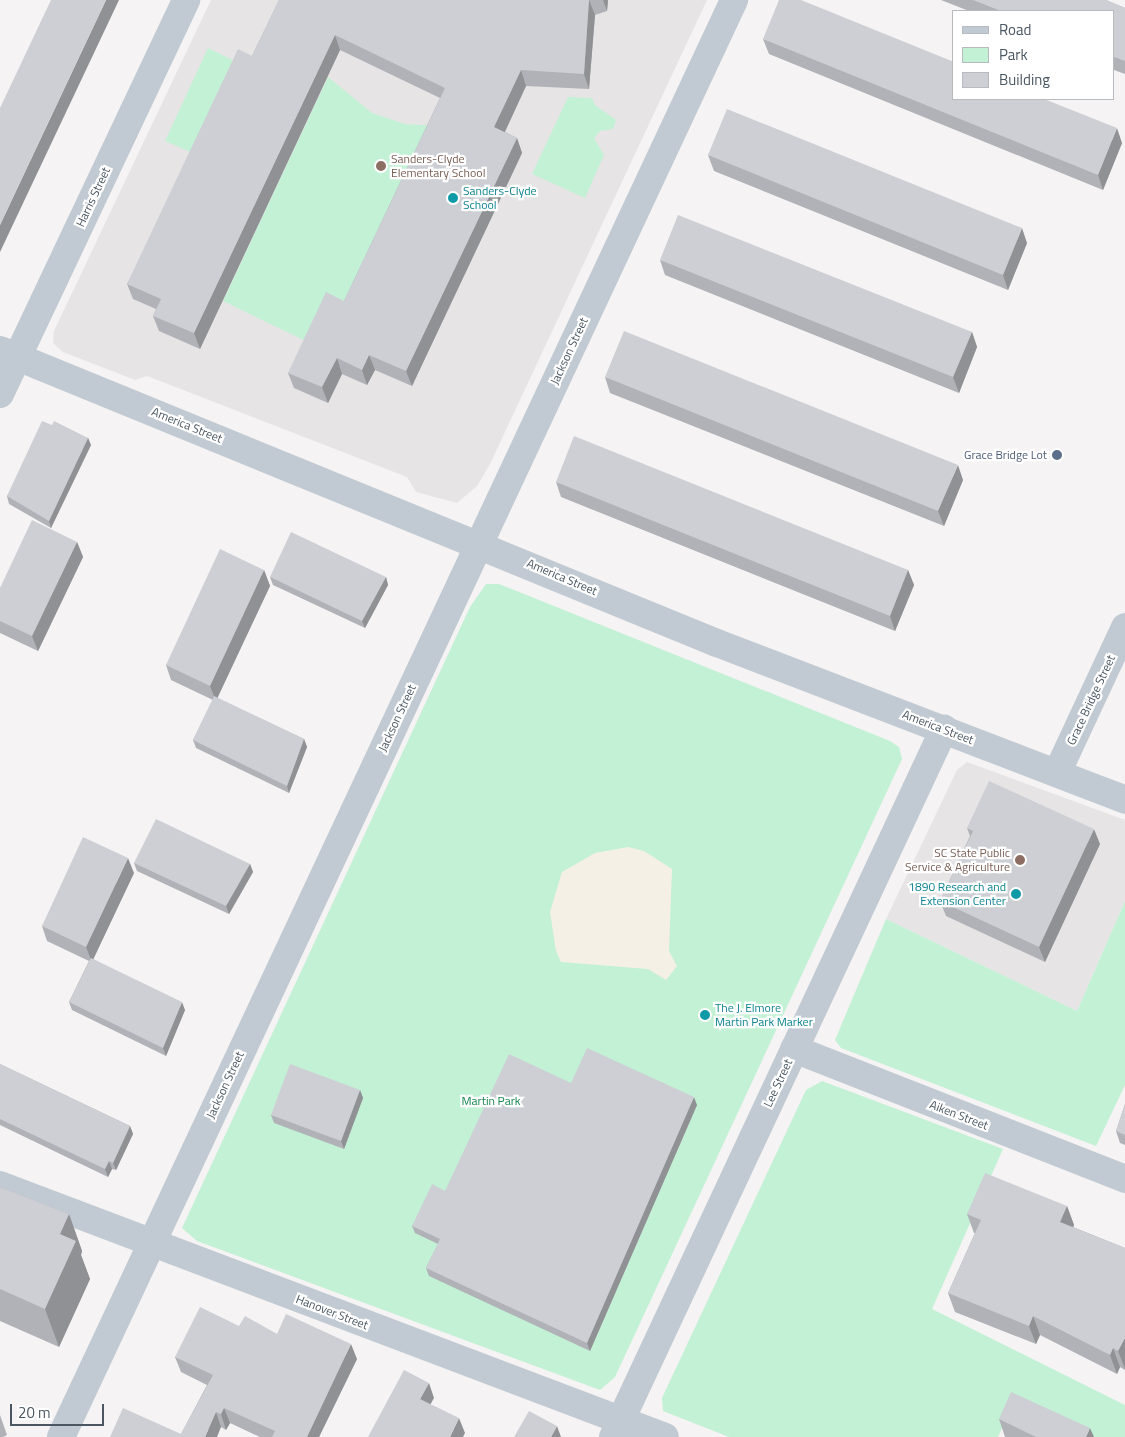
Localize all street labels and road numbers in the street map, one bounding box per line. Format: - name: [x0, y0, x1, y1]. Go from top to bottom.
- street label: Harris Street: [73, 165, 113, 229]
- street label: Jackson Street: [547, 315, 591, 387]
- street label: America Street: [150, 404, 224, 446]
- street label: America Street: [525, 556, 599, 598]
- street label: Grace Bridge Street: [1064, 653, 1118, 747]
- street label: Jackson Street: [375, 682, 419, 754]
- street label: America Street: [900, 707, 976, 747]
- street label: Jackson Street: [203, 1049, 247, 1121]
- street label: Lee Street: [761, 1057, 795, 1109]
- street label: Aiken Street: [928, 1097, 990, 1133]
- street label: Hanover Street: [294, 1292, 370, 1332]

